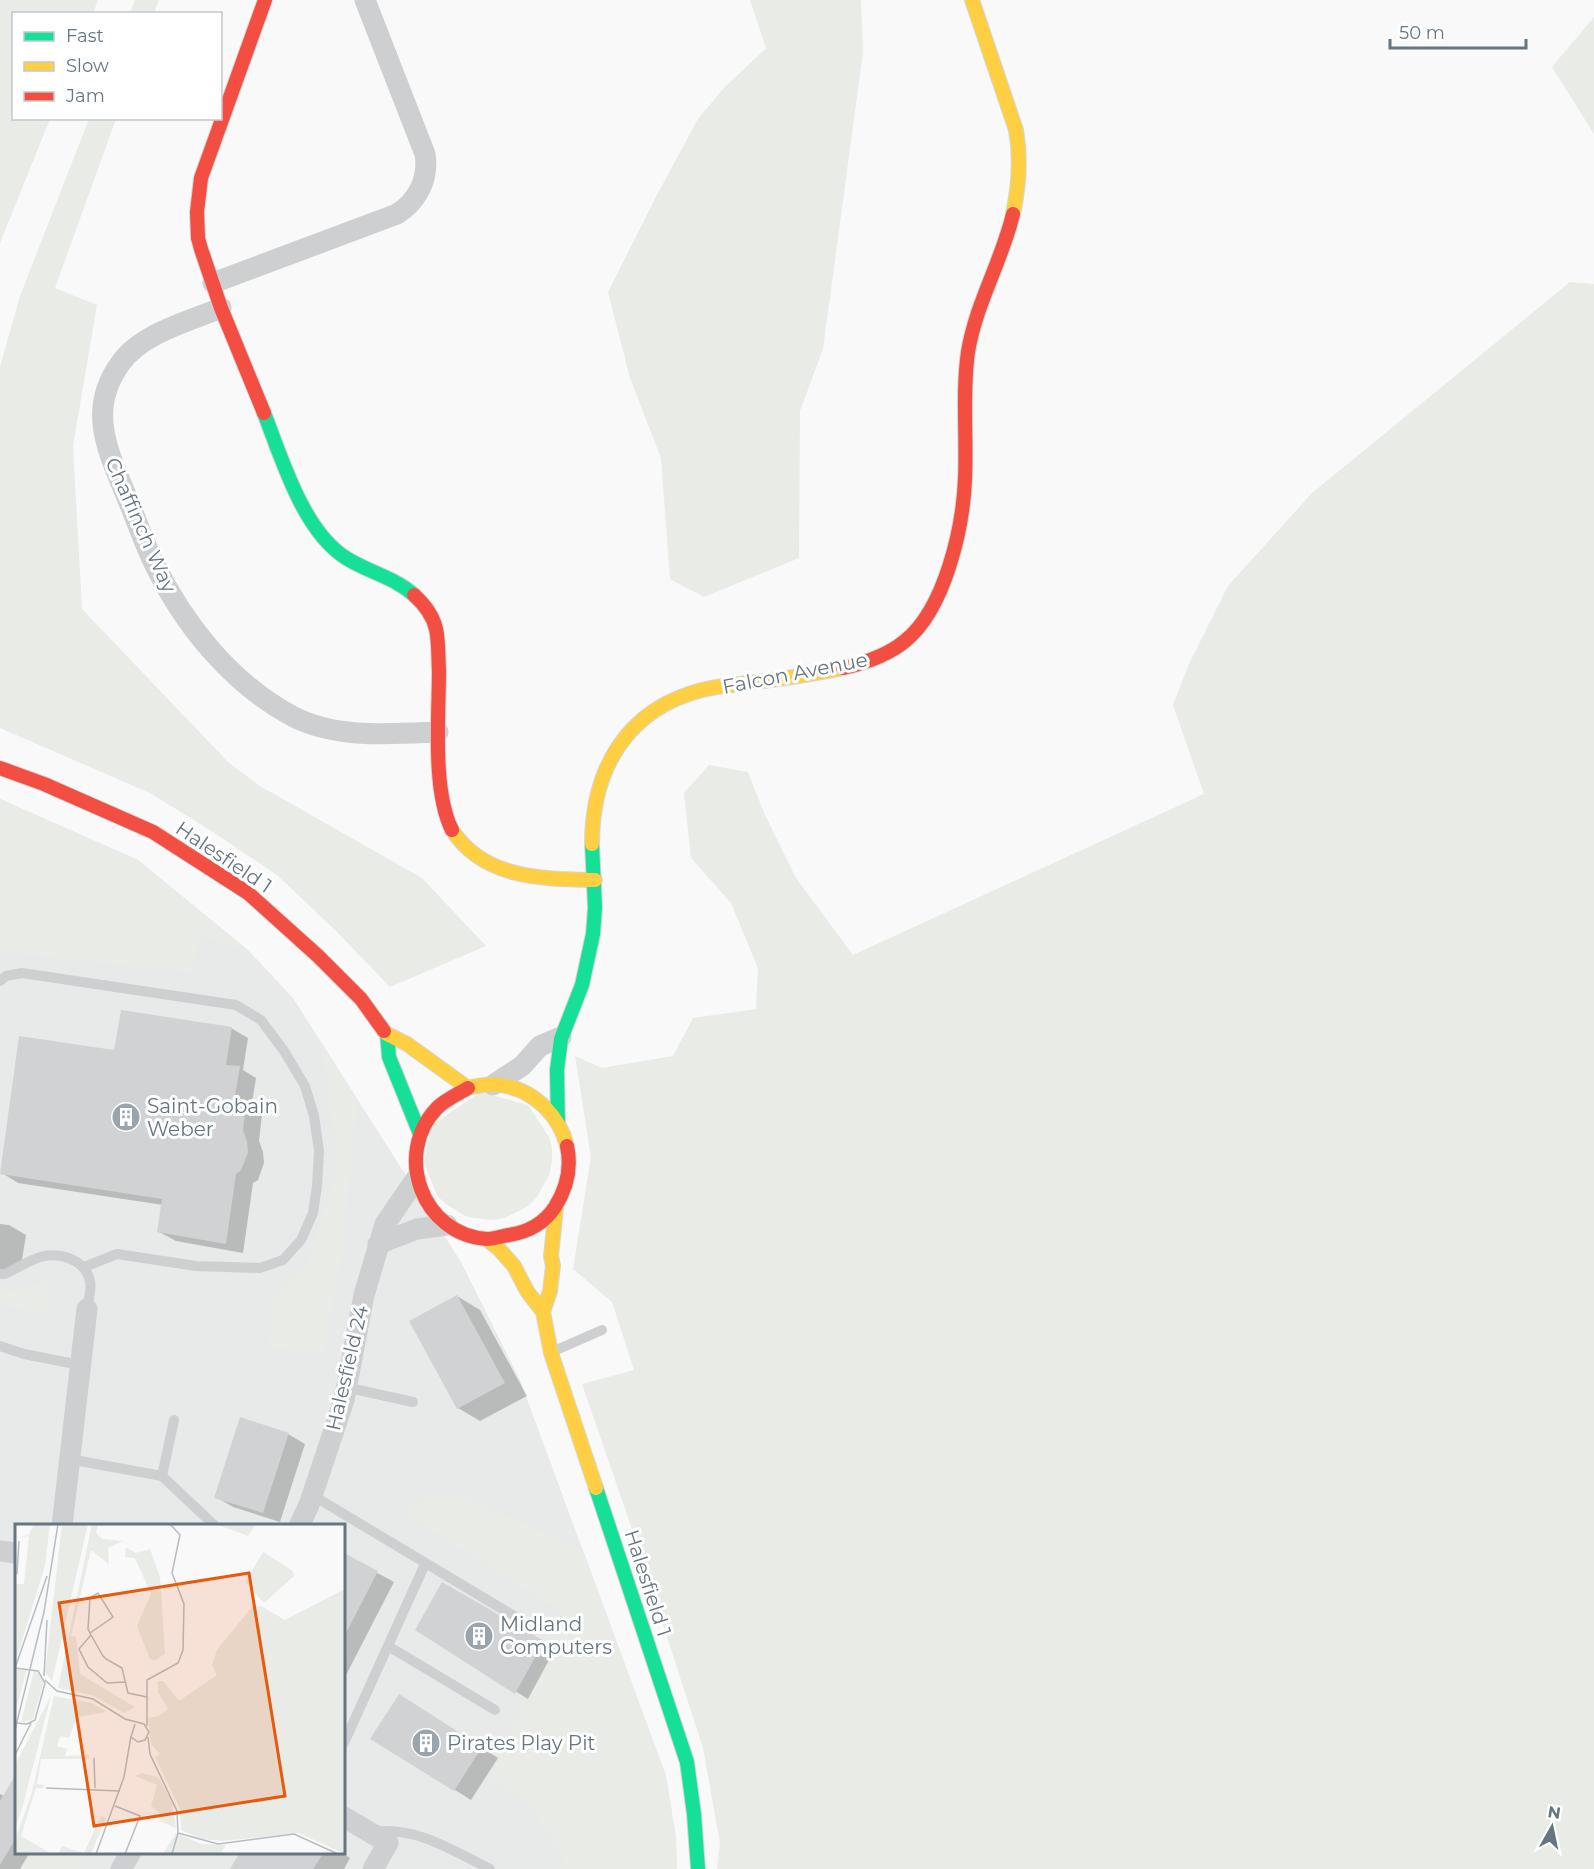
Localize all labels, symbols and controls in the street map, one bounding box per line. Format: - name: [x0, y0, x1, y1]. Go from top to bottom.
- legend: [12, 12, 222, 120]
- scale bar: [1390, 12, 1526, 50]
- text: 50 m: [1399, 22, 1445, 44]
- text: Fast: [66, 25, 104, 47]
- text: Slow: [66, 55, 109, 77]
- text: Jam: [65, 85, 105, 107]
- street label: Chaffinch Way: [101, 454, 182, 596]
- street label: Falcon Avenue: [720, 647, 870, 699]
- street label: Halesfield 1: [171, 816, 277, 898]
- place label: Saint-Gobain Weber: [147, 1094, 278, 1141]
- building icon: Saint-Gobain Weber: [110, 1101, 142, 1133]
- street label: Halesfield 24: [321, 1303, 373, 1433]
- inset map: [15, 1524, 345, 1854]
- street label: Halesfield 1: [619, 1527, 677, 1639]
- place label: Midland Computers: [500, 1612, 612, 1659]
- building icon: Midland Computers: [463, 1620, 495, 1652]
- building icon: Pirates Play Pit: [410, 1727, 442, 1759]
- place label: Pirates Play Pit: [447, 1731, 596, 1755]
- north arrow: [1522, 1797, 1582, 1857]
- text: N: [1546, 1802, 1562, 1823]

